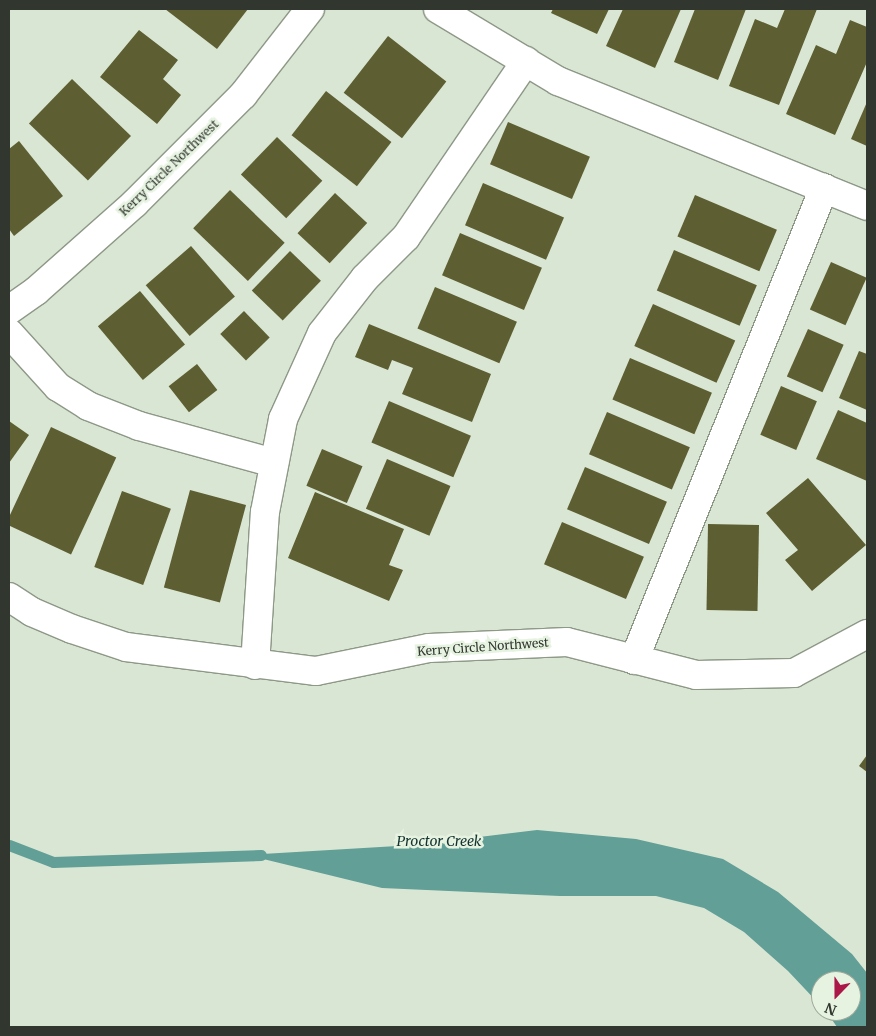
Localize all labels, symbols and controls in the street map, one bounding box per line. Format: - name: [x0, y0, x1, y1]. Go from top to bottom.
- street label: Kerry Circle Northwest: [117, 117, 221, 219]
- street label: Kerry Circle Northwest: [417, 635, 549, 659]
- water label: Proctor Creek: [397, 833, 481, 849]
- north arrow: [811, 971, 861, 1021]
- text: N: [822, 999, 839, 1019]

